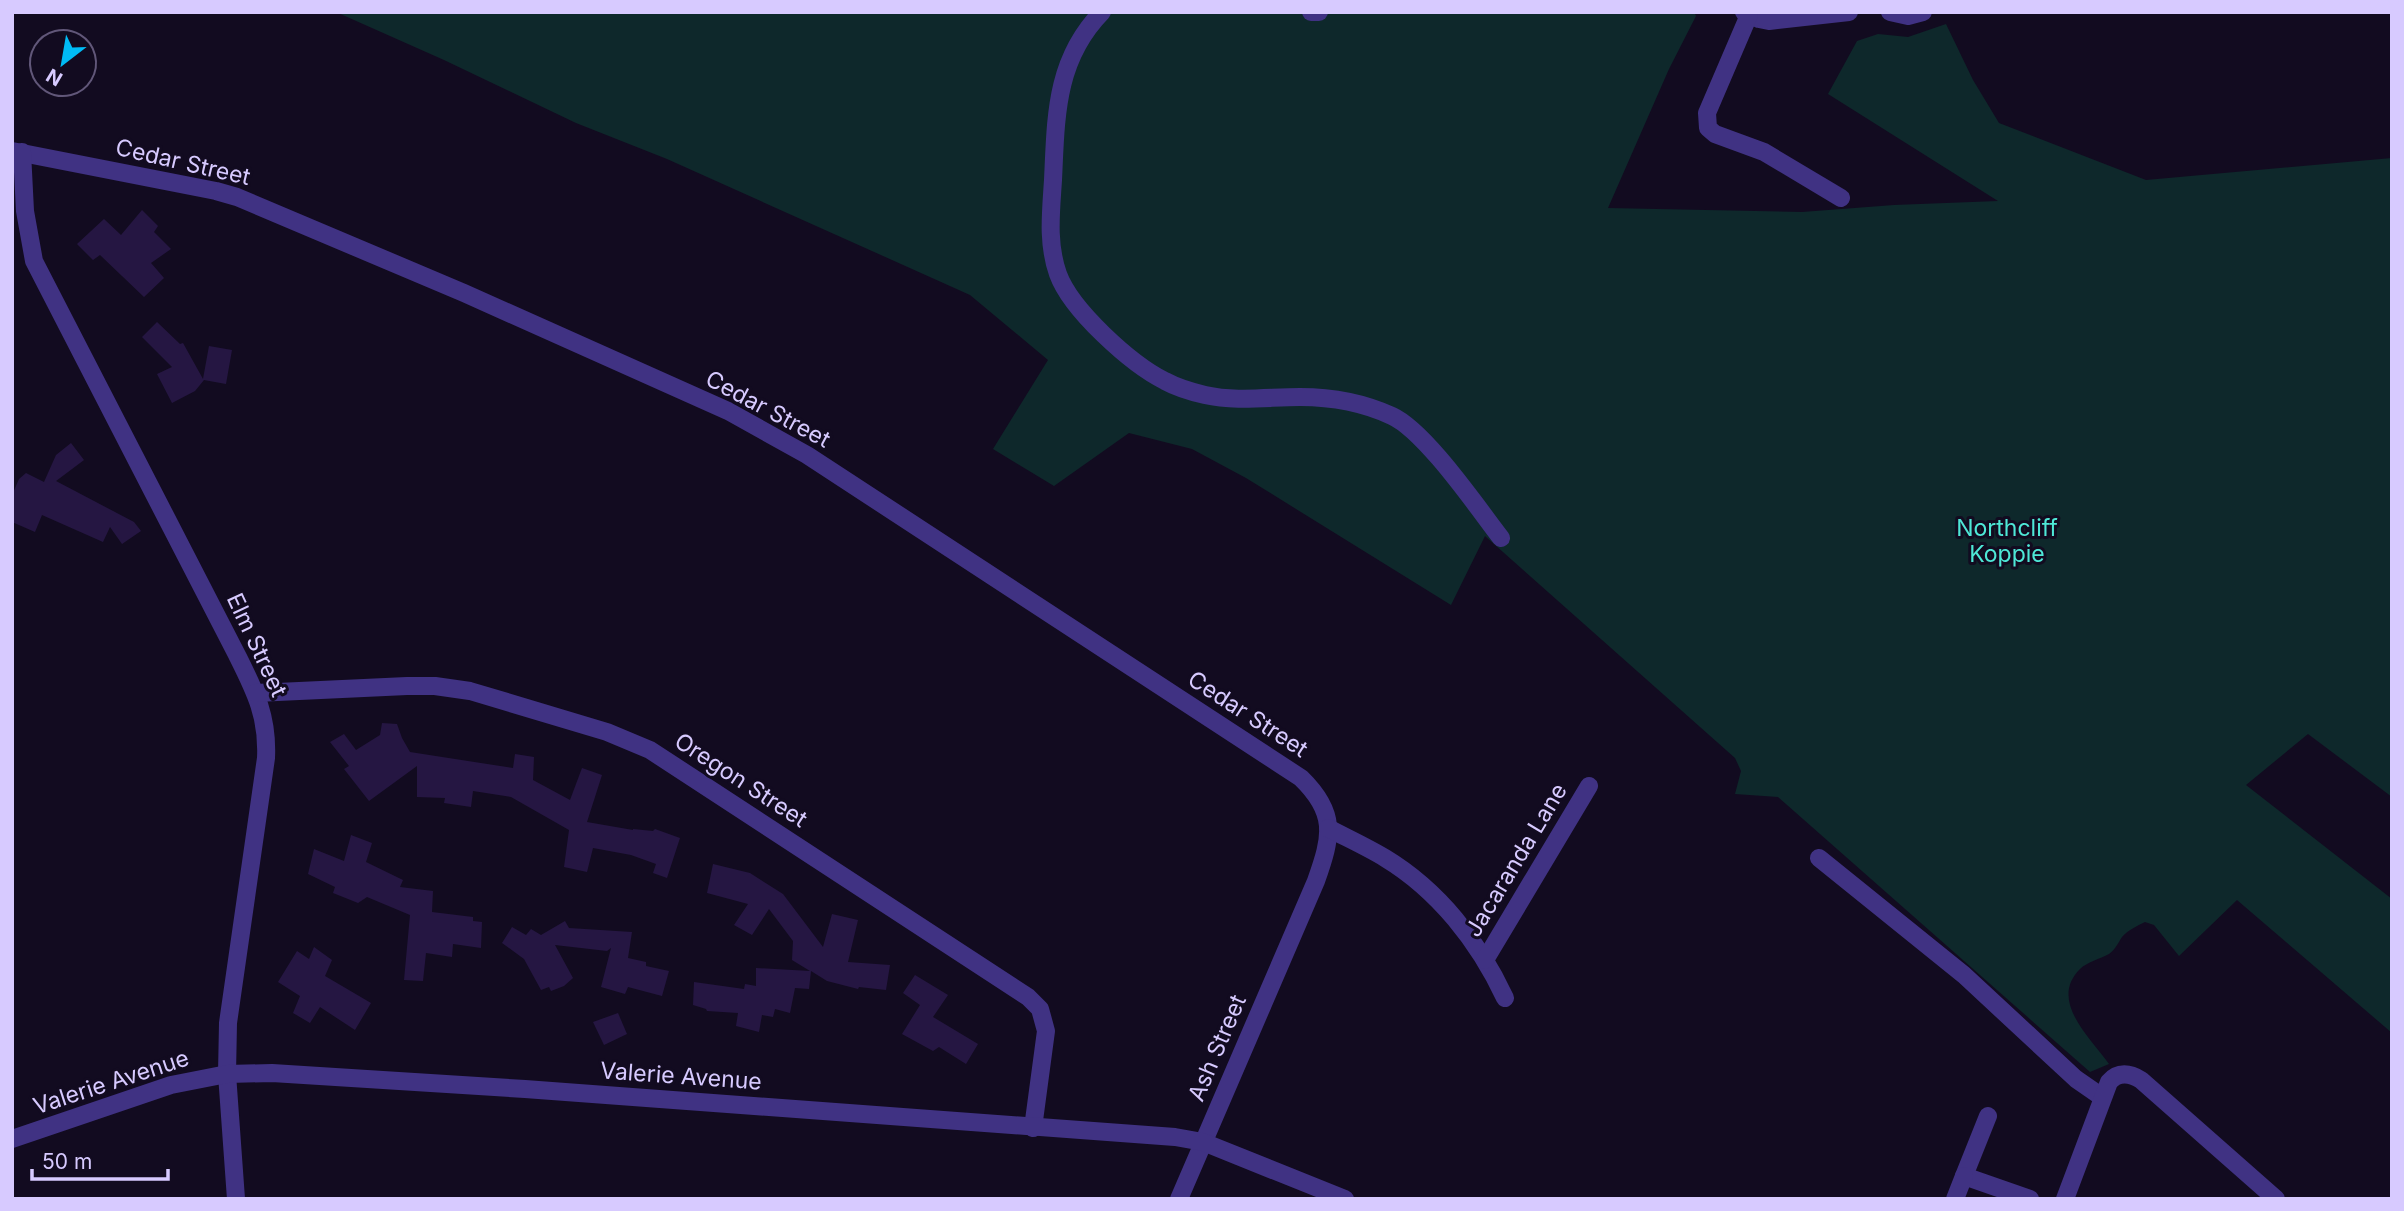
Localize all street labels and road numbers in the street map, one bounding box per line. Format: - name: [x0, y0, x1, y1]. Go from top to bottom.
- street label: Cedar Street: [113, 133, 253, 191]
- street label: Cedar Street: [701, 364, 836, 454]
- street label: Elm Street: [221, 589, 293, 702]
- street label: Cedar Street: [1183, 665, 1314, 763]
- street label: Oregon Street: [670, 727, 813, 833]
- street label: Jacaranda Lane: [1459, 778, 1573, 942]
- street label: Ash Street: [1182, 990, 1252, 1105]
- street label: Valerie Avenue: [30, 1044, 192, 1120]
- street label: Valerie Avenue: [599, 1056, 763, 1096]

